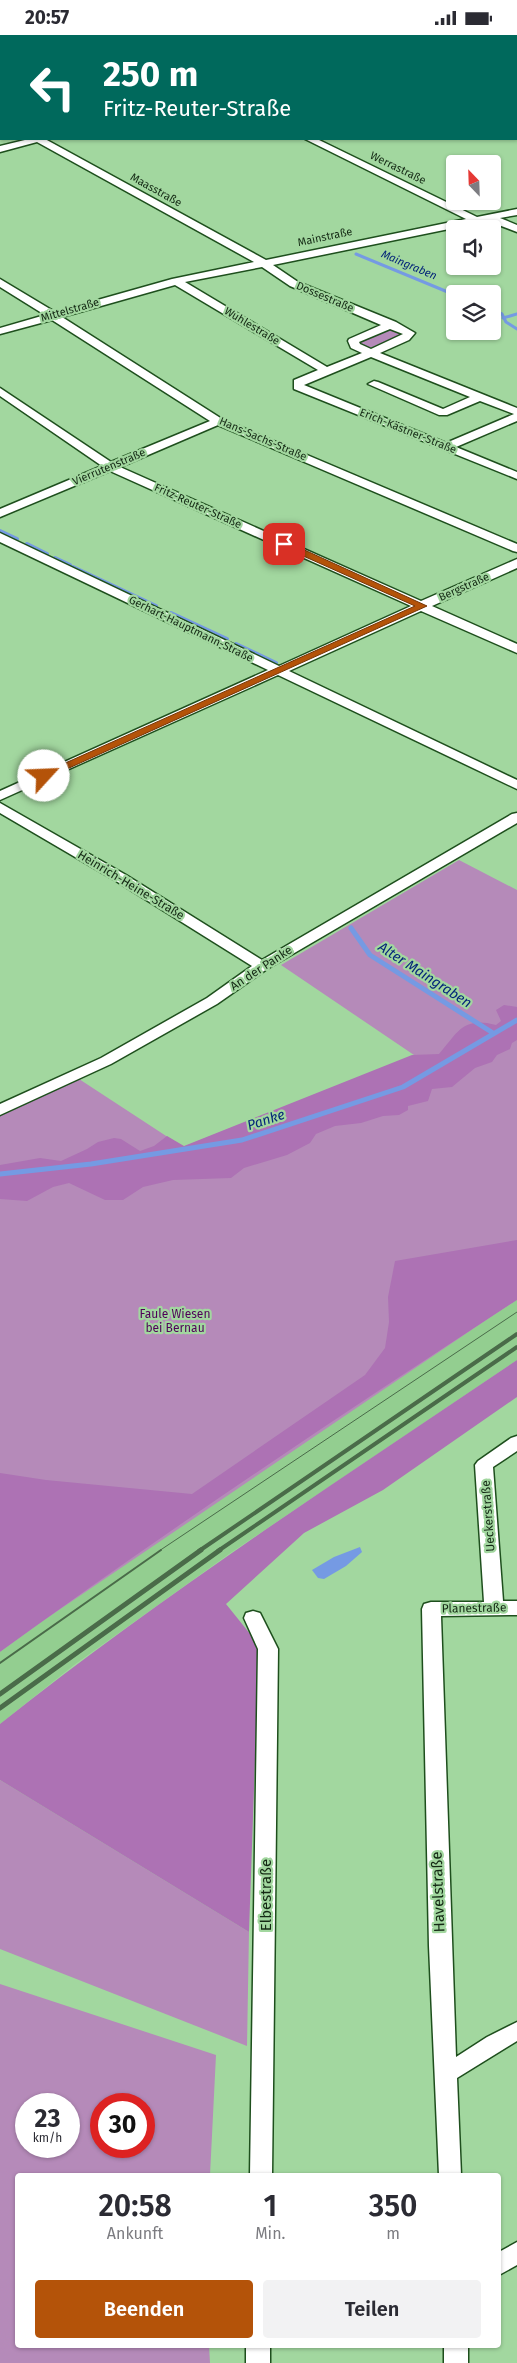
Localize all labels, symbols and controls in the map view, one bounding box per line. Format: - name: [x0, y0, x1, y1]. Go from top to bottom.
- text: 20:57: [25, 6, 69, 29]
- text: 250 m: [103, 53, 198, 95]
- icon: left: [20, 55, 85, 120]
- text: Fritz-Reuter-Straße: [103, 95, 291, 122]
- street label: Werrastraße: [368, 149, 428, 187]
- north arrow: [446, 155, 501, 210]
- map controls: [446, 155, 501, 340]
- street label: Maasstraße: [128, 171, 184, 209]
- button: sound: [446, 220, 501, 275]
- street label: Mainstraße: [296, 225, 354, 249]
- water label: Maingraben: [379, 247, 439, 283]
- street label: Dossestraße: [294, 279, 356, 315]
- button: layers: [446, 285, 501, 340]
- street label: Mittelstraße: [39, 295, 101, 325]
- street label: Wuhlestraße: [222, 304, 282, 348]
- street label: Erich-Kästner-Straße: [358, 406, 458, 456]
- street label: Hans-Sachs-Straße: [217, 415, 309, 463]
- street label: Vierrutenstraße: [71, 446, 147, 488]
- street label: Fritz-Reuter-Straße: [152, 481, 244, 531]
- pin: [263, 523, 305, 565]
- icon: arrive: [270, 530, 298, 558]
- street label: Bergstraße: [437, 570, 491, 604]
- street label: Gerhart-Hauptmann-Straße: [127, 593, 255, 665]
- position arrow: [17, 749, 69, 801]
- street label: Heinrich-Heine-Straße: [75, 848, 187, 922]
- water label: Alter Maingraben: [374, 938, 475, 1012]
- street label: An der Panke: [227, 943, 295, 993]
- water label: Panke: [245, 1106, 287, 1134]
- park label: Faule Wiesen bei Bernau: [140, 1307, 210, 1335]
- street label: Ueckerstraße: [479, 1480, 497, 1552]
- street label: Planestraße: [442, 1600, 506, 1616]
- street label: Havelstraße: [428, 1851, 448, 1933]
- street label: Elbestraße: [257, 1859, 275, 1931]
- speed limit sign: 30: [90, 2093, 155, 2158]
- text: 23: [35, 2104, 60, 2134]
- text: km/h: [33, 2131, 62, 2145]
- text: 20:58: [99, 2188, 172, 2224]
- text: 1: [263, 2188, 277, 2224]
- text: 350: [369, 2188, 418, 2224]
- text: Ankunft: [107, 2224, 163, 2243]
- text: Min.: [255, 2224, 285, 2243]
- text: m: [386, 2224, 400, 2243]
- button: Beenden: [35, 2280, 253, 2338]
- button: Teilen: [263, 2280, 481, 2338]

